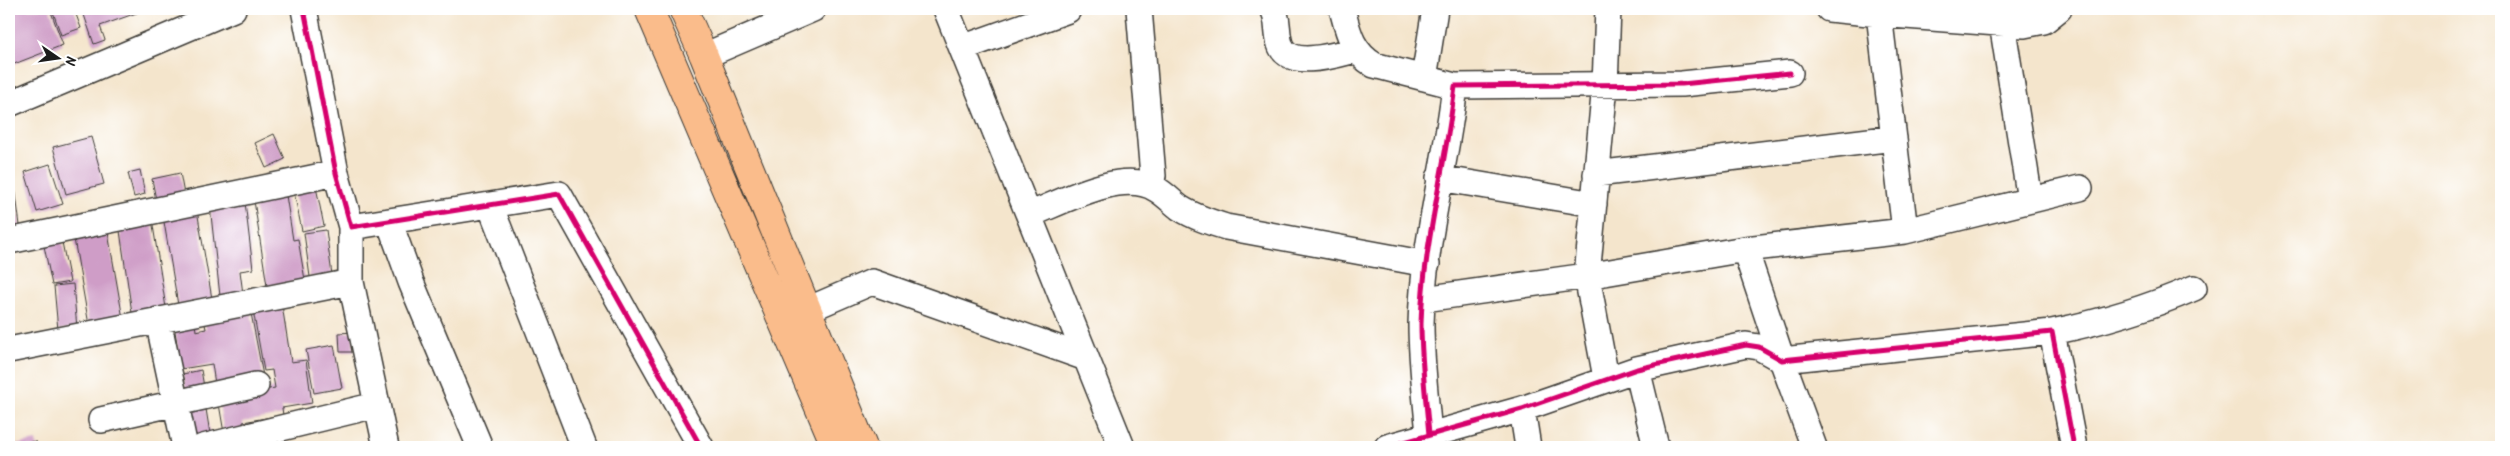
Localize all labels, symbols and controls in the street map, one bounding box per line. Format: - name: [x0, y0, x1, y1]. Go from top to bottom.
- north arrow: [32, 32, 82, 82]
- text: N: [58, 54, 81, 68]

